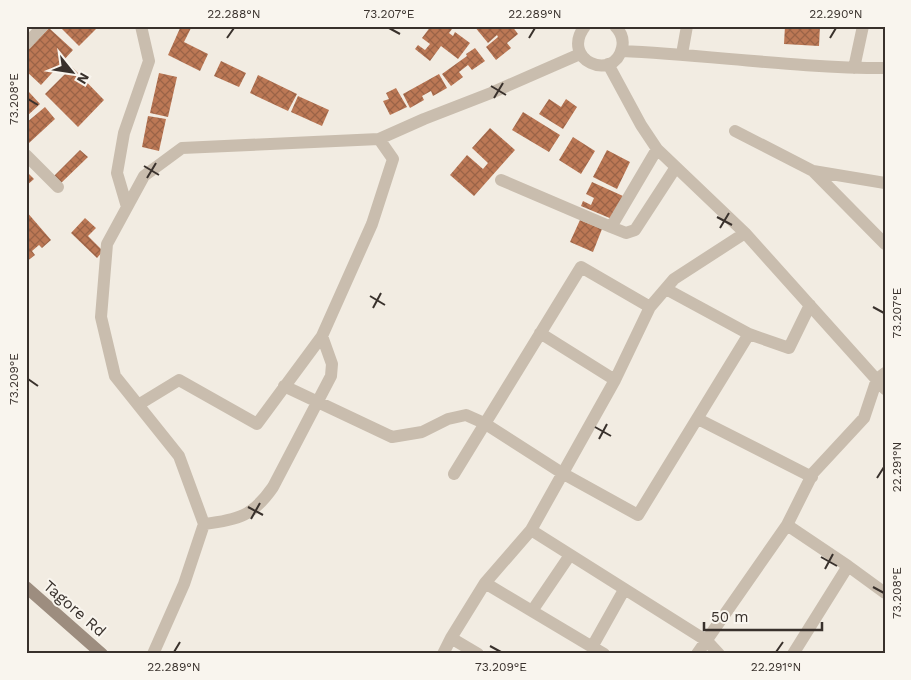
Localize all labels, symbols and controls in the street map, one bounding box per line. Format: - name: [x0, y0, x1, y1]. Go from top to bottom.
- text: 22.288°N: [207, 7, 261, 21]
- text: 73.207°E: [363, 7, 415, 21]
- text: 22.289°N: [508, 7, 562, 21]
- text: 22.290°N: [809, 7, 863, 21]
- north arrow: [48, 48, 98, 98]
- text: N: [74, 70, 93, 87]
- text: 73.208°E: [7, 73, 21, 125]
- text: 73.207°E: [890, 287, 904, 339]
- text: 73.209°E: [7, 353, 21, 405]
- text: 22.291°N: [890, 442, 904, 492]
- text: 73.208°E: [890, 567, 904, 619]
- street label: Tagore Rd: [40, 576, 110, 641]
- scale bar: [704, 600, 821, 632]
- text: 50 m: [711, 608, 748, 626]
- text: 22.289°N: [147, 660, 201, 674]
- text: 73.209°E: [475, 660, 527, 674]
- text: 22.291°N: [751, 660, 801, 674]

